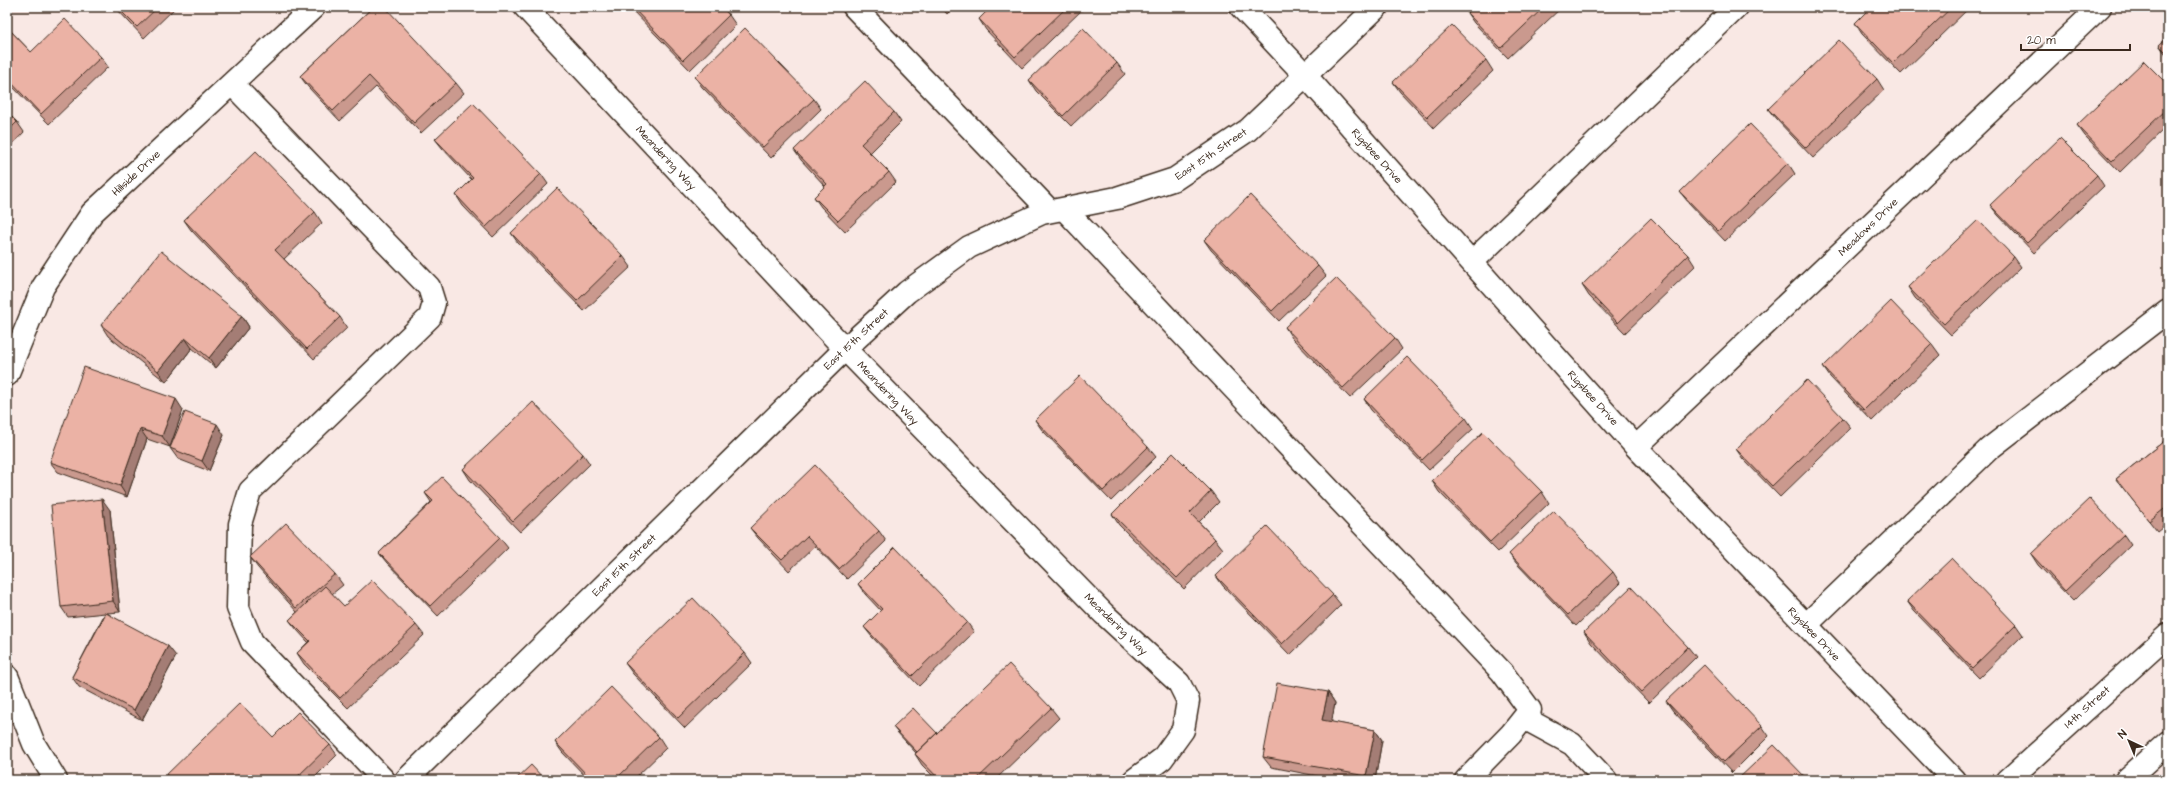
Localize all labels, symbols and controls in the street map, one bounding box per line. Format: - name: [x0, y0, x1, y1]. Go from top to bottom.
- scale bar: [2021, 26, 2130, 52]
- text: 20 m: [2027, 32, 2056, 49]
- street label: Meandering Way: [631, 123, 700, 194]
- street label: East 15th Street: [1172, 124, 1250, 184]
- street label: Rigsbee Drive: [1347, 125, 1406, 188]
- street label: Hillside Drive: [108, 147, 164, 199]
- street label: Meadows Drive: [1835, 195, 1901, 259]
- street label: East 15th Street: [820, 305, 892, 373]
- street label: Meandering Way: [853, 358, 922, 429]
- street label: Rigsbee Drive: [1563, 367, 1622, 430]
- street label: East 15th Street: [589, 530, 660, 600]
- street label: Meandering Way: [1080, 590, 1151, 659]
- street label: Rigsbee Drive: [1784, 604, 1844, 665]
- street label: 14th Street: [2061, 682, 2114, 732]
- north arrow: [2109, 721, 2149, 761]
- text: N: [2115, 726, 2130, 742]

